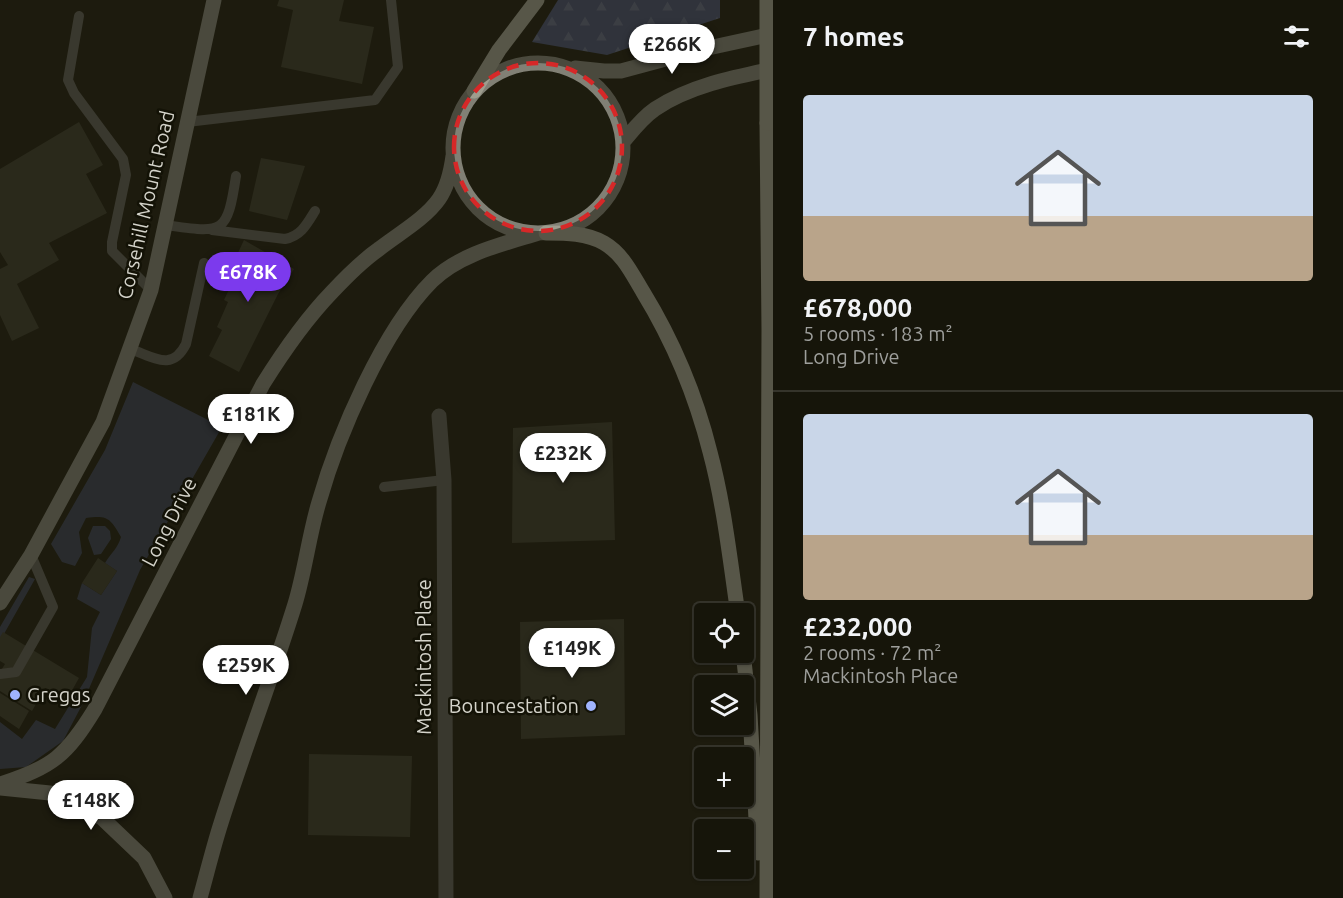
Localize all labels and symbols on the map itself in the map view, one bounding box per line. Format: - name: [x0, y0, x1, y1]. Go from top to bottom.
- pin: £266K: [630, 24, 714, 75]
- street label: Corsehill Mount Road: [113, 108, 178, 302]
- pin: £678K: [206, 252, 290, 303]
- pin: £181K: [209, 394, 293, 445]
- pin: £232K: [521, 433, 605, 484]
- street label: Long Drive: [136, 473, 201, 570]
- street label: Mackintosh Place: [412, 579, 435, 735]
- pin: £149K: [530, 628, 614, 679]
- pin: £259K: [204, 645, 288, 696]
- place label: Greggs: [27, 683, 91, 706]
- marker: Greggs: [8, 688, 22, 702]
- place label: Bouncestation: [449, 694, 579, 717]
- marker: Bouncestation: [584, 699, 598, 713]
- pin: £148K: [49, 780, 133, 831]

